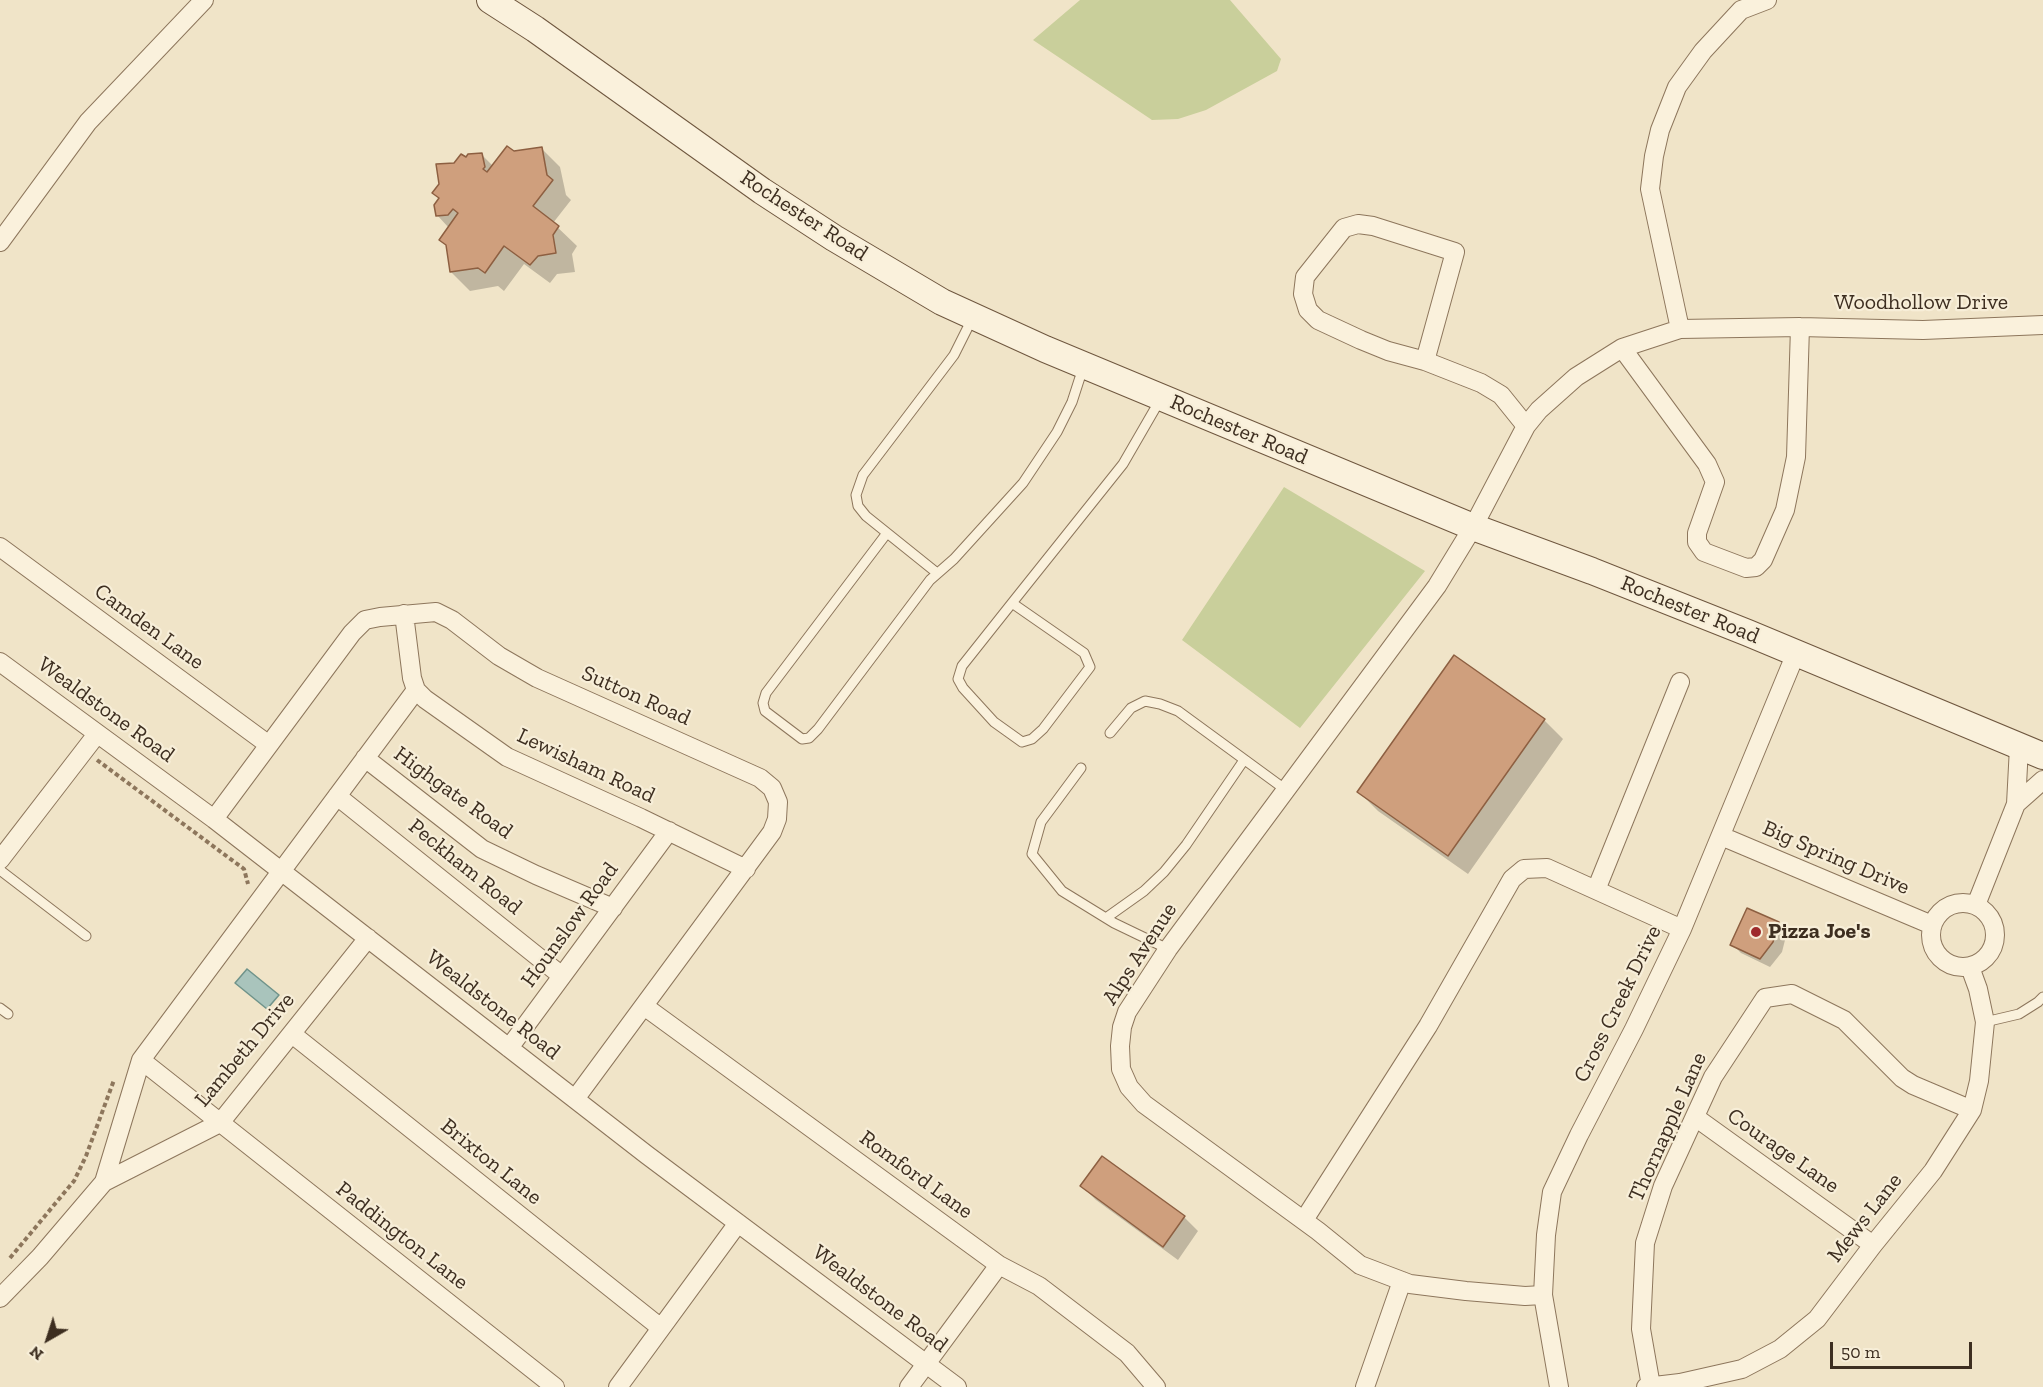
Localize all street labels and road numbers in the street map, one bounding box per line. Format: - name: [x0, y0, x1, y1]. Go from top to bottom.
- street label: Rochester Road: [735, 165, 873, 267]
- street label: Woodhollow Drive: [1834, 290, 2008, 316]
- street label: Rochester Road: [1166, 389, 1312, 471]
- street label: Rochester Road: [1617, 570, 1763, 650]
- street label: Camden Lane: [89, 578, 209, 676]
- street label: Wealdstone Road: [32, 651, 180, 769]
- street label: Sutton Road: [577, 660, 695, 732]
- street label: Lewisham Road: [513, 723, 659, 809]
- street label: Highgate Road: [388, 741, 518, 845]
- street label: Peckham Road: [403, 813, 527, 921]
- street label: Big Spring Drive: [1759, 815, 1913, 901]
- street label: Hounslow Road: [516, 857, 624, 993]
- street label: Alps Avenue: [1097, 898, 1183, 1010]
- street label: Cross Creek Drive: [1569, 921, 1667, 1087]
- street label: Wealdstone Road: [421, 944, 565, 1066]
- street label: Lambeth Drive: [190, 988, 300, 1112]
- street label: Thornapple Lane: [1623, 1048, 1713, 1206]
- street label: Courage Lane: [1722, 1103, 1844, 1199]
- street label: Brixton Lane: [435, 1113, 547, 1211]
- street label: Romford Lane: [854, 1125, 978, 1225]
- street label: Mews Lane: [1822, 1168, 1908, 1268]
- street label: Paddington Lane: [331, 1176, 473, 1296]
- street label: Wealdstone Road: [807, 1239, 953, 1359]

